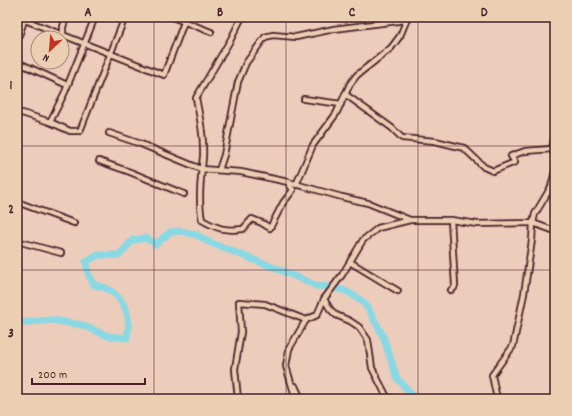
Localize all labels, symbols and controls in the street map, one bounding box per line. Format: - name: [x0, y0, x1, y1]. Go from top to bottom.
- text: A: [84, 4, 92, 23]
- text: B: [217, 4, 223, 23]
- text: C: [349, 4, 356, 23]
- text: D: [481, 4, 488, 23]
- north arrow: [30, 30, 70, 70]
- text: N: [40, 49, 52, 66]
- text: 1: [10, 77, 13, 96]
- text: 2: [8, 201, 14, 220]
- text: 3: [8, 325, 14, 344]
- scale bar: [32, 360, 145, 386]
- text: 200 m: [38, 367, 67, 384]

